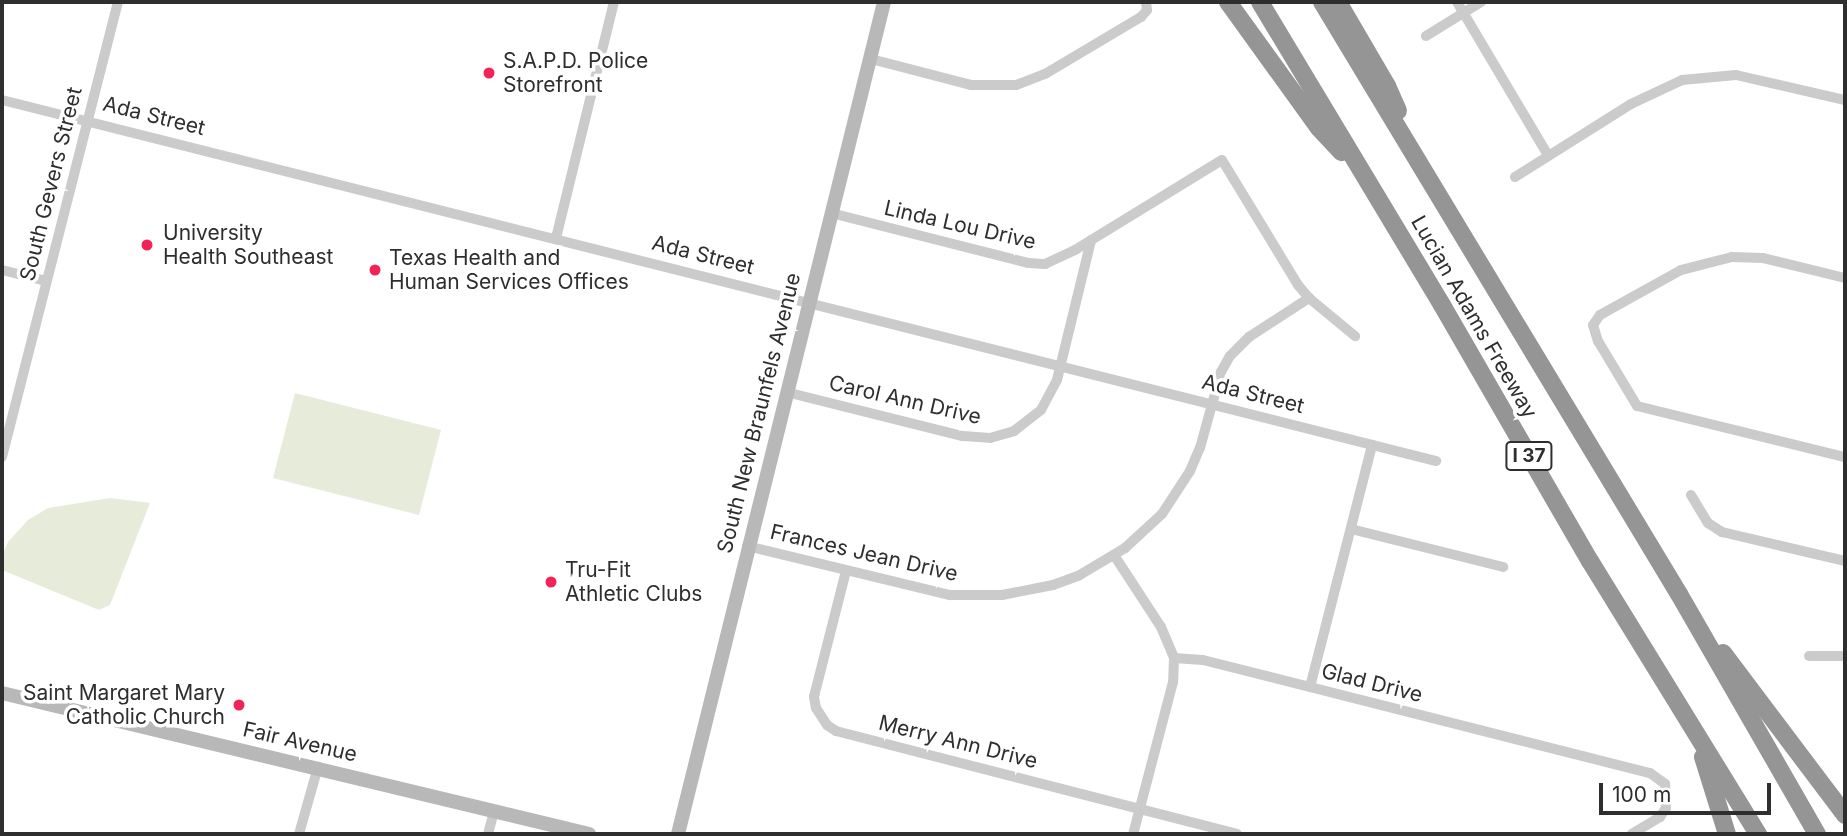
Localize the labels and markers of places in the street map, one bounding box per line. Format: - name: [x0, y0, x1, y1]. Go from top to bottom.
- place label: S.A.P.D. Police Storefront: [503, 48, 648, 98]
- marker: S.A.P.D. Police Storefront: [481, 65, 497, 81]
- place label: University Health Southeast: [163, 220, 333, 270]
- marker: University Health Southeast: [137, 235, 157, 255]
- place label: Texas Health and Human Services Offices: [389, 245, 629, 295]
- marker: Texas Health and Human Services Offices: [367, 262, 383, 278]
- place label: Tru-Fit Athletic Clubs: [565, 557, 702, 607]
- marker: Tru-Fit Athletic Clubs: [543, 574, 559, 590]
- place label: Saint Margaret Mary Catholic Church: [23, 680, 225, 730]
- marker: Saint Margaret Mary Catholic Church: [231, 697, 247, 713]

